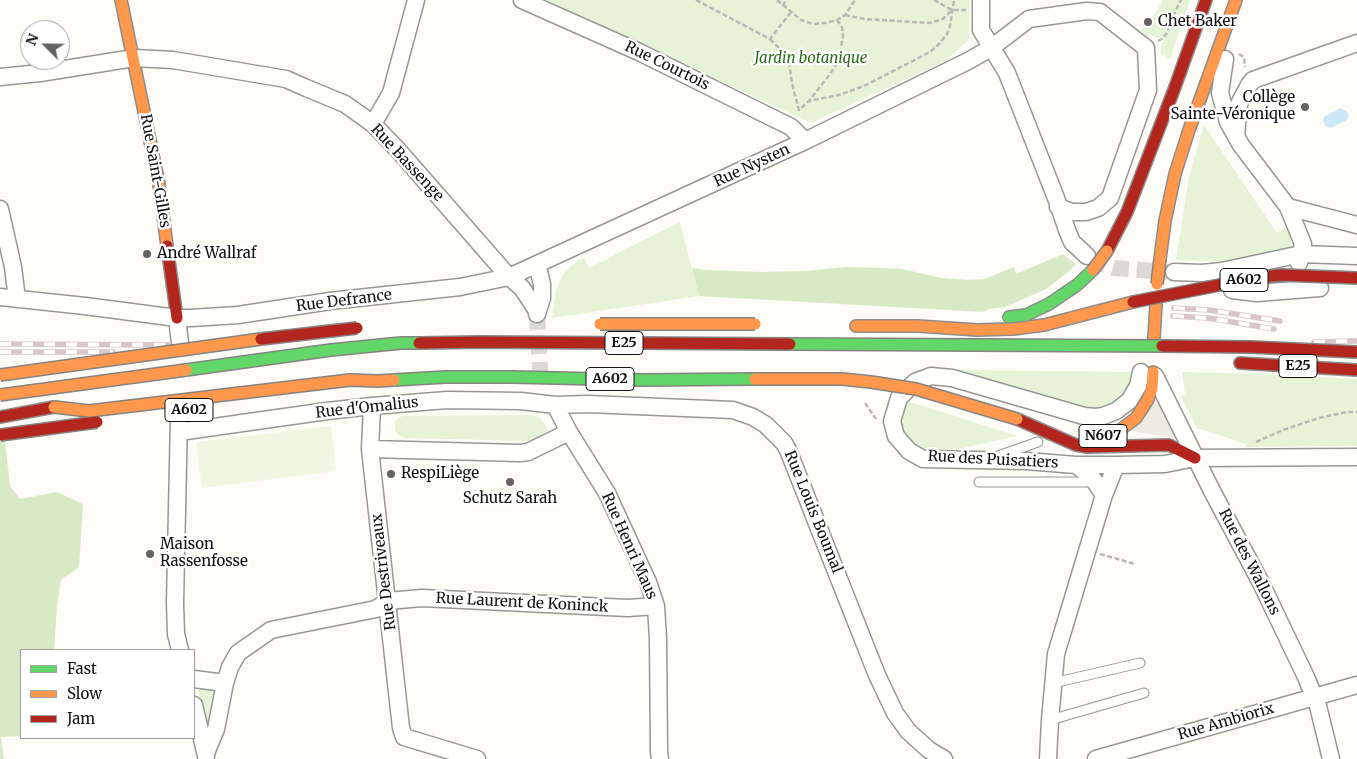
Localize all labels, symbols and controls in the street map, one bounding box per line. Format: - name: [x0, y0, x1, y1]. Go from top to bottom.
- place label: Chet Baker: [1158, 13, 1237, 31]
- marker: Chet Baker: [1142, 16, 1154, 28]
- north arrow: [20, 20, 70, 70]
- text: N: [22, 31, 43, 48]
- street label: Rue Courtois: [622, 38, 712, 94]
- park label: Jardin botanique: [755, 50, 867, 68]
- place label: Collège Sainte-Véronique: [1170, 89, 1295, 124]
- marker: Collège Sainte-Véronique: [1299, 101, 1311, 113]
- street label: Rue Saint-Gilles: [136, 113, 174, 229]
- street label: Rue Bassenge: [367, 121, 447, 205]
- street label: Rue Nysten: [711, 141, 793, 191]
- place label: André Wallraf: [157, 245, 256, 263]
- marker: André Wallraf: [141, 248, 153, 260]
- road number: A602: [1220, 268, 1268, 292]
- street label: Rue Defrance: [295, 286, 393, 316]
- road number: E25: [605, 332, 643, 354]
- road number: E25: [1279, 354, 1317, 378]
- road number: A602: [586, 368, 634, 390]
- street label: Rue d'Omalius: [315, 394, 419, 422]
- road number: A602: [165, 398, 213, 422]
- road number: N607: [1079, 424, 1127, 448]
- street label: Rue Louis Boumal: [780, 448, 846, 576]
- street label: Rue des Puisatiers: [927, 448, 1059, 472]
- place label: RespiLiège: [401, 465, 479, 483]
- marker: RespiLiège: [385, 468, 397, 480]
- marker: Schutz Sarah: [504, 476, 516, 488]
- place label: Schutz Sarah: [463, 490, 557, 508]
- street label: Rue Henri Maus: [597, 490, 661, 602]
- street label: Rue des Wallons: [1214, 506, 1284, 618]
- street label: Rue Destriveaux: [368, 513, 400, 631]
- place label: Maison Rassenfosse: [160, 536, 248, 571]
- marker: Maison Rassenfosse: [144, 548, 156, 560]
- street label: Rue Laurent de Koninck: [435, 589, 609, 617]
- legend: [20, 649, 195, 739]
- text: Fast: [67, 659, 97, 678]
- text: Slow: [67, 684, 102, 703]
- street label: Rue Ambiorix: [1176, 700, 1276, 744]
- text: Jam: [67, 709, 95, 728]

